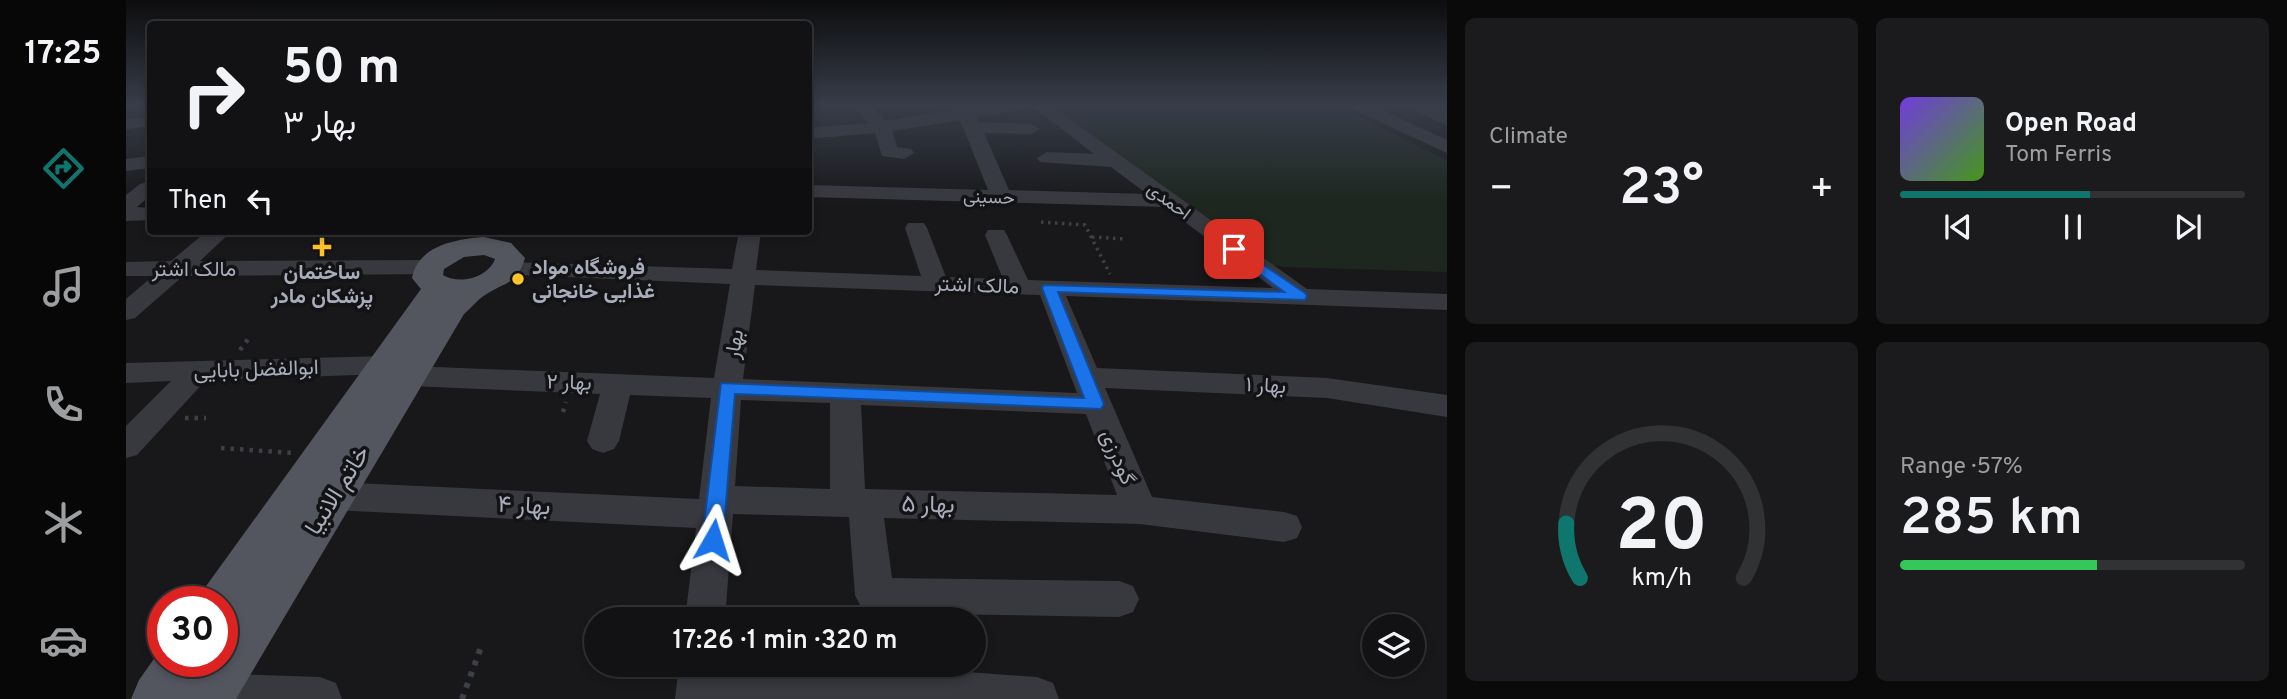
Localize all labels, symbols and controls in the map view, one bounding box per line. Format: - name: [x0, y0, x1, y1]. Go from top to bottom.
- text: 17:25: [25, 35, 101, 75]
- text: 50 m: [283, 39, 400, 101]
- icon: right: [168, 49, 259, 140]
- text: بهار ۳: [283, 105, 356, 145]
- text: Open Road: [2005, 108, 2137, 141]
- text: Climate: [1489, 123, 1568, 152]
- text: Tom Ferris: [2005, 141, 2112, 170]
- icon: directions: [39, 144, 88, 193]
- text: 23°: [1619, 157, 1704, 223]
- text: −: [1489, 166, 1514, 215]
- text: +: [1809, 166, 1834, 215]
- street label: احمدی: [1142, 179, 1195, 226]
- icon: left: [241, 182, 279, 220]
- text: Then: [168, 185, 227, 218]
- street label: حسینی: [963, 186, 1015, 211]
- icon: previous: [1939, 208, 1977, 246]
- icon: pause: [2054, 208, 2092, 246]
- icon: next: [2169, 208, 2207, 246]
- pin: [1204, 219, 1264, 279]
- icon: arrive: [1215, 230, 1253, 268]
- marker: ساختمان پزشکان مادر: [312, 237, 332, 257]
- place label: فروشگاه مواد غذایی خانجانی: [532, 255, 655, 306]
- street label: مالک اشتر: [151, 257, 236, 284]
- place label: ساختمان پزشکان مادر: [270, 260, 373, 311]
- icon: music: [39, 262, 88, 311]
- marker: فروشگاه مواد غذایی خانجانی: [510, 271, 526, 287]
- street label: مالک اشتر: [933, 271, 1020, 301]
- street label: بهار: [720, 328, 751, 362]
- street label: ابوالفضل بابایی: [193, 355, 319, 386]
- street label: بهار ۲: [546, 369, 592, 398]
- street label: بهار ۱: [1245, 372, 1287, 401]
- icon: phone: [39, 380, 88, 429]
- street label: گودرزی: [1093, 426, 1140, 489]
- street label: خاتم الانبیا: [299, 441, 378, 541]
- text: Range · 57%: [1900, 453, 2023, 482]
- text: 20: [1615, 484, 1708, 576]
- text: 285 km: [1900, 487, 2083, 553]
- street label: بهار ۴: [497, 491, 551, 523]
- street label: بهار ۵: [901, 491, 955, 521]
- icon: climate: [39, 498, 88, 547]
- position arrow: [676, 503, 750, 577]
- text: km/h: [1631, 562, 1692, 594]
- speed limit sign: 30: [147, 586, 238, 677]
- map controls: [1362, 614, 1425, 677]
- button: layers: [1362, 614, 1425, 677]
- icon: car: [39, 616, 88, 665]
- text: 17:26 · 1 min · 320 m: [672, 625, 898, 658]

